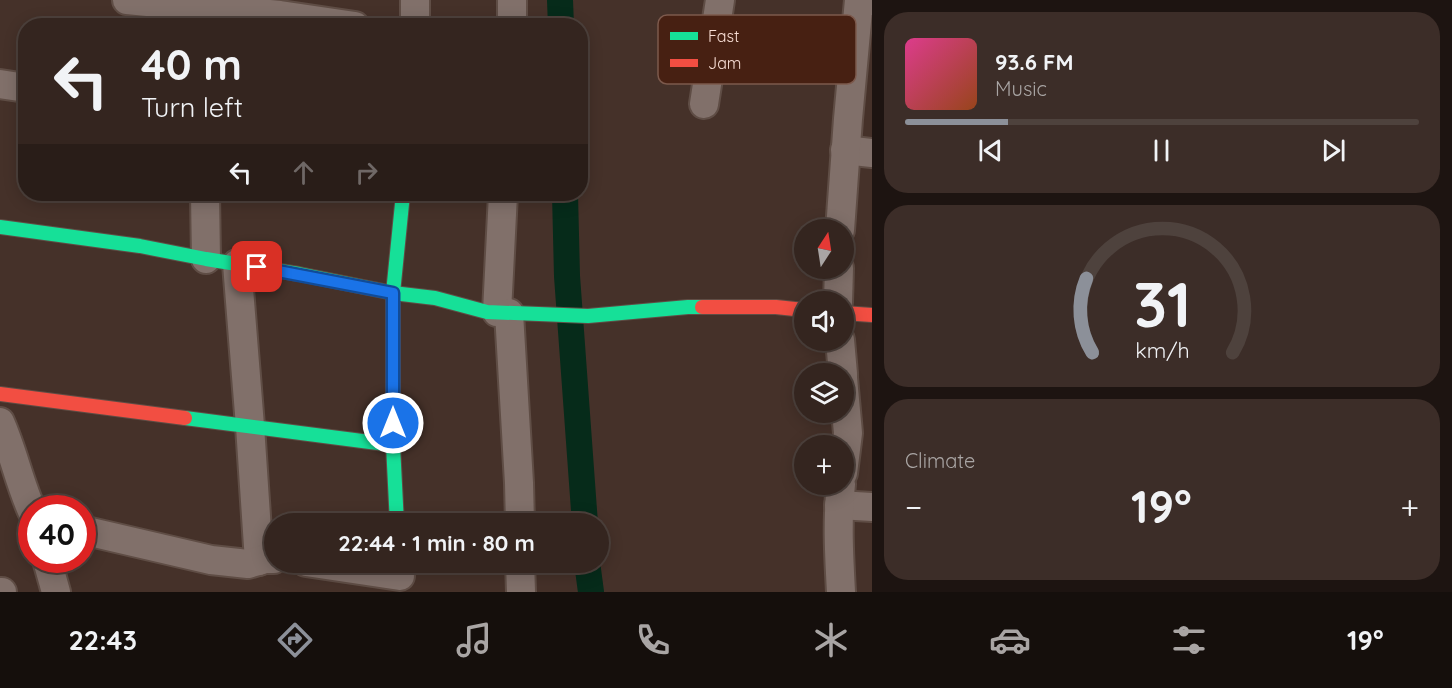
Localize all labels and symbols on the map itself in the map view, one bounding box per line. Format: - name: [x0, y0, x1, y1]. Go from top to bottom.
- legend: [658, 15, 856, 84]
- text: Fast: [708, 26, 739, 46]
- text: Jam: [708, 53, 741, 73]
- north arrow: [794, 219, 854, 279]
- pin: [231, 241, 282, 292]
- position arrow: [361, 391, 425, 455]
- speed limit sign: 40: [18, 495, 96, 573]

